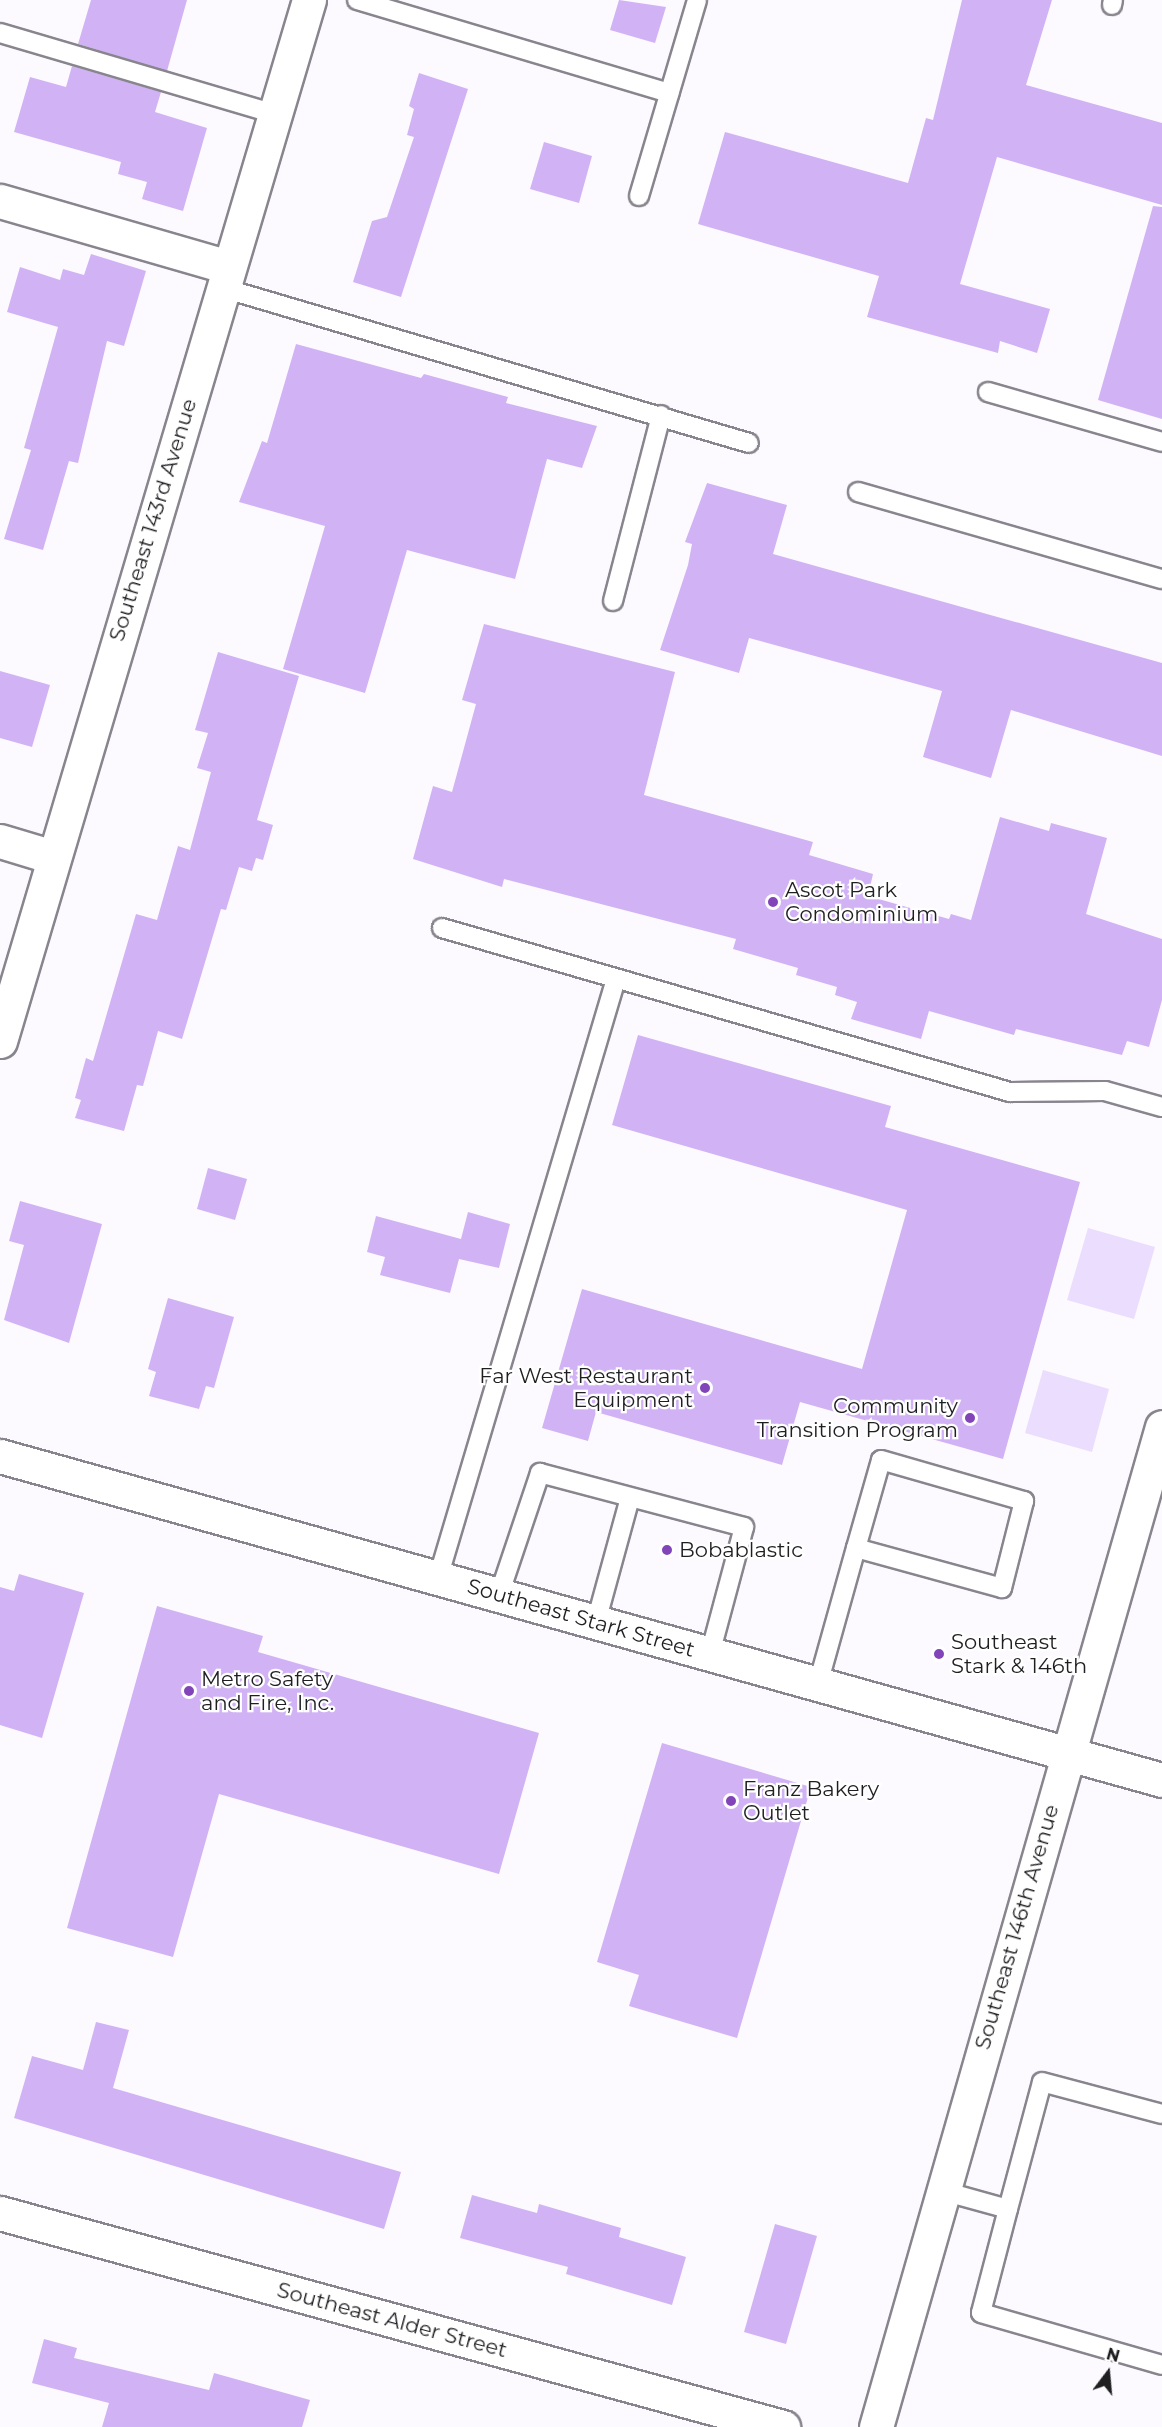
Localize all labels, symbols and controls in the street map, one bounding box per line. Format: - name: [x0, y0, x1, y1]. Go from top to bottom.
- street label: Southeast 143rd Avenue: [104, 396, 202, 644]
- place label: Ascot Park Condominium: [785, 877, 938, 927]
- marker: Ascot Park Condominium: [766, 895, 780, 909]
- place label: Far West Restaurant Equipment: [479, 1363, 693, 1413]
- marker: Far West Restaurant Equipment: [698, 1381, 712, 1395]
- place label: Community Transition Program: [757, 1393, 958, 1443]
- marker: Community Transition Program: [963, 1411, 977, 1425]
- place label: Bobablastic: [679, 1537, 803, 1563]
- marker: Bobablastic: [660, 1543, 674, 1557]
- street label: Southeast Stark Street: [464, 1573, 698, 1663]
- place label: Southeast Stark & 146th: [951, 1629, 1087, 1679]
- marker: Southeast Stark & 146th: [932, 1647, 946, 1661]
- place label: Metro Safety and Fire, Inc.: [201, 1666, 334, 1716]
- marker: Metro Safety and Fire, Inc.: [182, 1684, 196, 1698]
- place label: Franz Bakery Outlet: [743, 1776, 879, 1826]
- marker: Franz Bakery Outlet: [724, 1794, 738, 1808]
- street label: Southeast 146th Avenue: [970, 1802, 1064, 2052]
- street label: Southeast Alder Street: [274, 2277, 510, 2363]
- north arrow: [1078, 2343, 1138, 2403]
- text: N: [1104, 2344, 1122, 2366]

